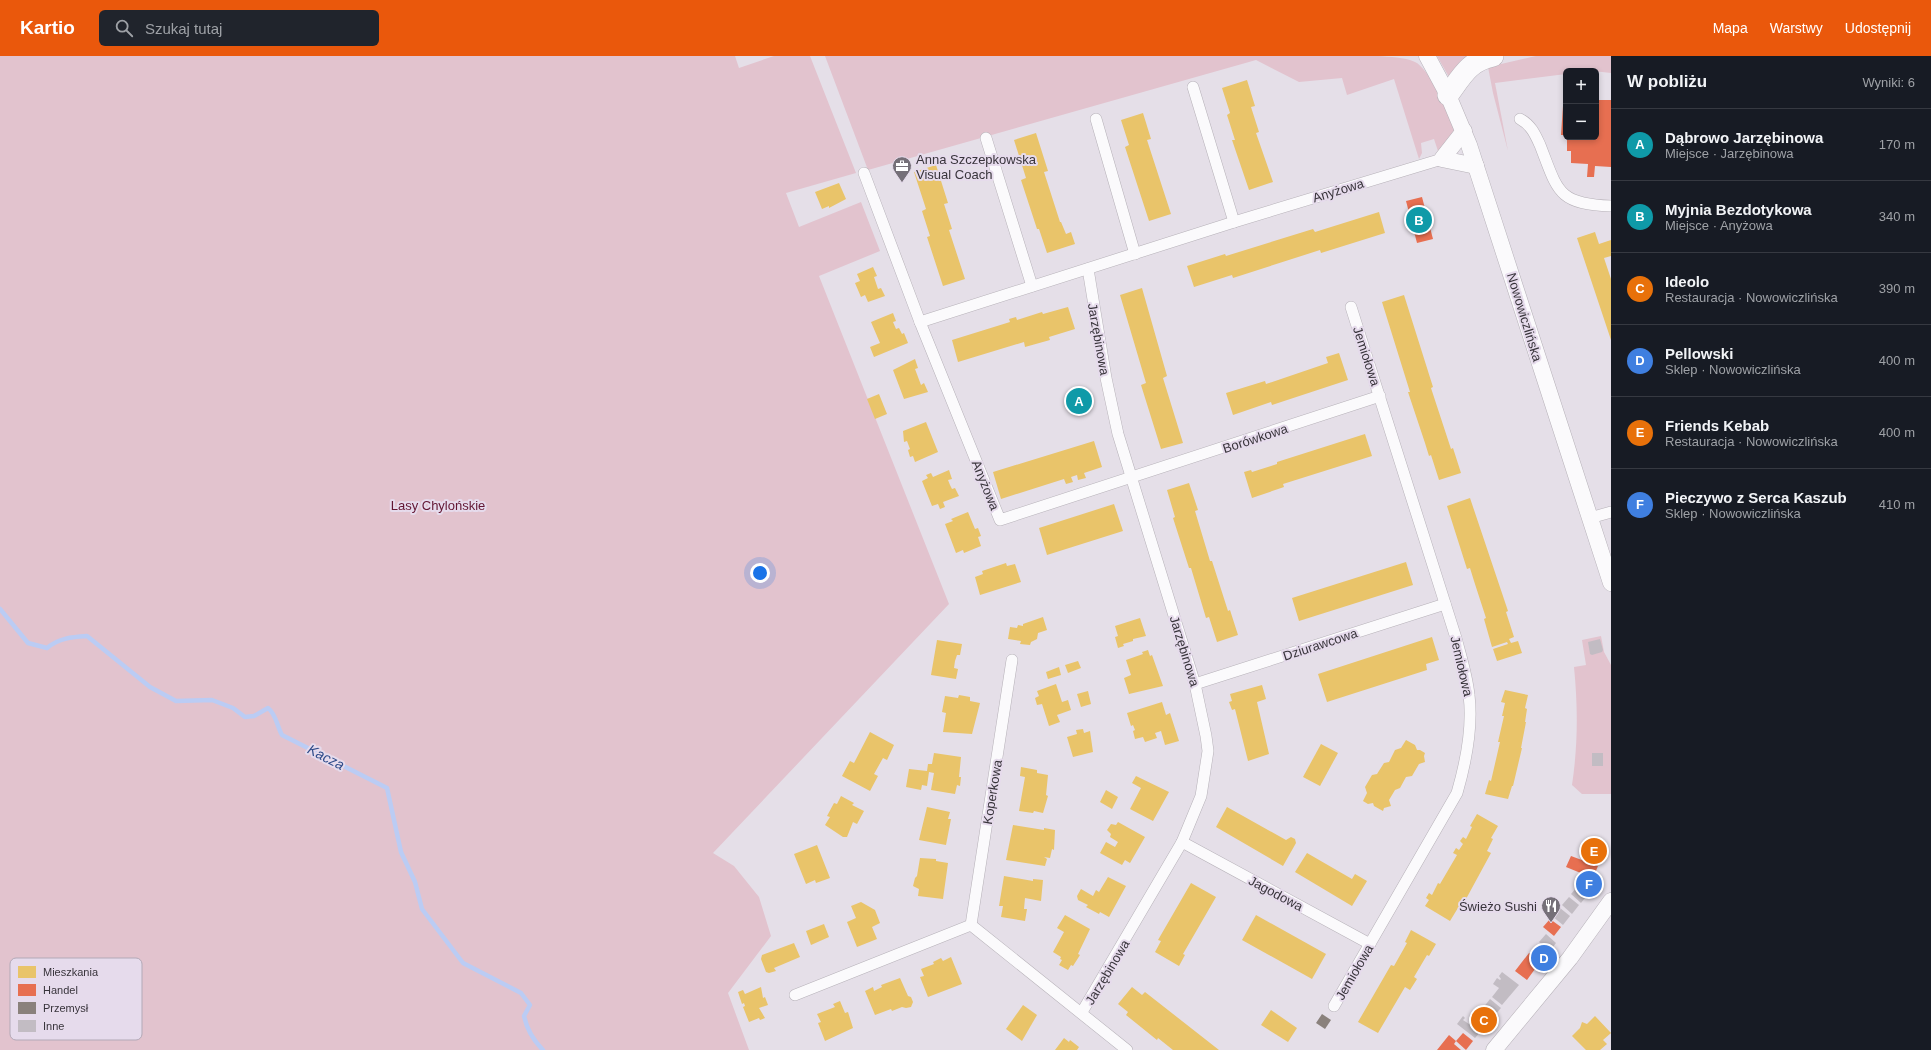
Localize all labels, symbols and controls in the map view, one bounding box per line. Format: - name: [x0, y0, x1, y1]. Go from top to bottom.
- search box: [99, 10, 379, 46]
- text: Kartio: [20, 17, 75, 38]
- icon: search: [113, 17, 135, 39]
- text: Szukaj tutaj: [145, 20, 222, 37]
- text: Mapa: [1713, 20, 1748, 36]
- text: Warstwy: [1770, 20, 1823, 36]
- text: Udostępnij: [1845, 20, 1911, 36]
- map controls: [1563, 68, 1599, 140]
- button: +: [1563, 68, 1599, 104]
- text: W pobliżu: [1627, 72, 1707, 91]
- text: Wyniki: 6: [1862, 75, 1915, 90]
- button: −: [1563, 104, 1599, 140]
- text: Dąbrowo Jarzębinowa: [1665, 129, 1823, 146]
- text: A: [1635, 137, 1645, 152]
- text: 170 m: [1879, 137, 1915, 152]
- text: Miejsce · Jarzębinowa: [1665, 146, 1794, 161]
- place label: Anna Szczepkowska Visual Coach: [916, 152, 1037, 182]
- office icon: Anna Szczepkowska Visual Coach: [891, 155, 913, 183]
- street label: Anyżowa: [1311, 175, 1366, 205]
- text: Myjnia Bezdotykowa: [1665, 201, 1812, 218]
- pin: B: [1406, 205, 1432, 235]
- text: B: [1635, 209, 1645, 224]
- text: 340 m: [1879, 209, 1915, 224]
- text: Miejsce · Anyżowa: [1665, 218, 1773, 233]
- street label: Nowowiczlińska: [1504, 271, 1545, 364]
- text: Ideolo: [1665, 273, 1709, 290]
- text: C: [1635, 281, 1645, 296]
- text: 390 m: [1879, 281, 1915, 296]
- text: Restauracja · Nowowiczlińska: [1665, 290, 1838, 305]
- street label: Jarzębinowa: [1085, 302, 1112, 377]
- street label: Jemiołowa: [1350, 325, 1383, 388]
- text: Pellowski: [1665, 345, 1733, 362]
- text: D: [1635, 353, 1645, 368]
- text: 400 m: [1879, 353, 1915, 368]
- text: Sklep · Nowowiczlińska: [1665, 362, 1801, 377]
- pin: A: [1066, 386, 1092, 416]
- text: Friends Kebab: [1665, 417, 1769, 434]
- street label: Borówkowa: [1221, 421, 1290, 456]
- text: E: [1636, 425, 1644, 440]
- text: 400 m: [1879, 425, 1915, 440]
- text: Restauracja · Nowowiczlińska: [1665, 434, 1838, 449]
- street label: Anyżowa: [969, 458, 1003, 513]
- text: Pieczywo z Serca Kaszub: [1665, 489, 1847, 506]
- text: F: [1636, 497, 1644, 512]
- text: 410 m: [1879, 497, 1915, 512]
- park label: Lasy Chylońskie: [391, 498, 485, 513]
- text: Sklep · Nowowiczlińska: [1665, 506, 1801, 521]
- your location: [750, 563, 770, 583]
- street label: Jarzębinowa: [1167, 614, 1203, 689]
- street label: Dziurawcowa: [1281, 625, 1360, 664]
- street label: Jemiołowa: [1447, 635, 1476, 698]
- water label: Kacza: [305, 741, 347, 773]
- street label: Koperkowa: [980, 758, 1005, 825]
- pin: E: [1581, 836, 1607, 866]
- pin: F: [1576, 869, 1602, 899]
- street label: Jagodowa: [1246, 873, 1306, 914]
- restaurant icon: Świeżo Sushi: [1540, 895, 1562, 923]
- place label: Świeżo Sushi: [1459, 899, 1537, 914]
- street label: Jarzębinowa: [1082, 936, 1133, 1007]
- street label: Jemiołowa: [1333, 941, 1377, 1003]
- pin: D: [1531, 943, 1557, 973]
- legend: [10, 958, 142, 1040]
- text: Mieszkania: [43, 966, 99, 978]
- text: Handel: [43, 984, 78, 996]
- text: Przemysł: [43, 1002, 89, 1014]
- pin: C: [1471, 1005, 1497, 1035]
- text: Inne: [43, 1020, 64, 1032]

